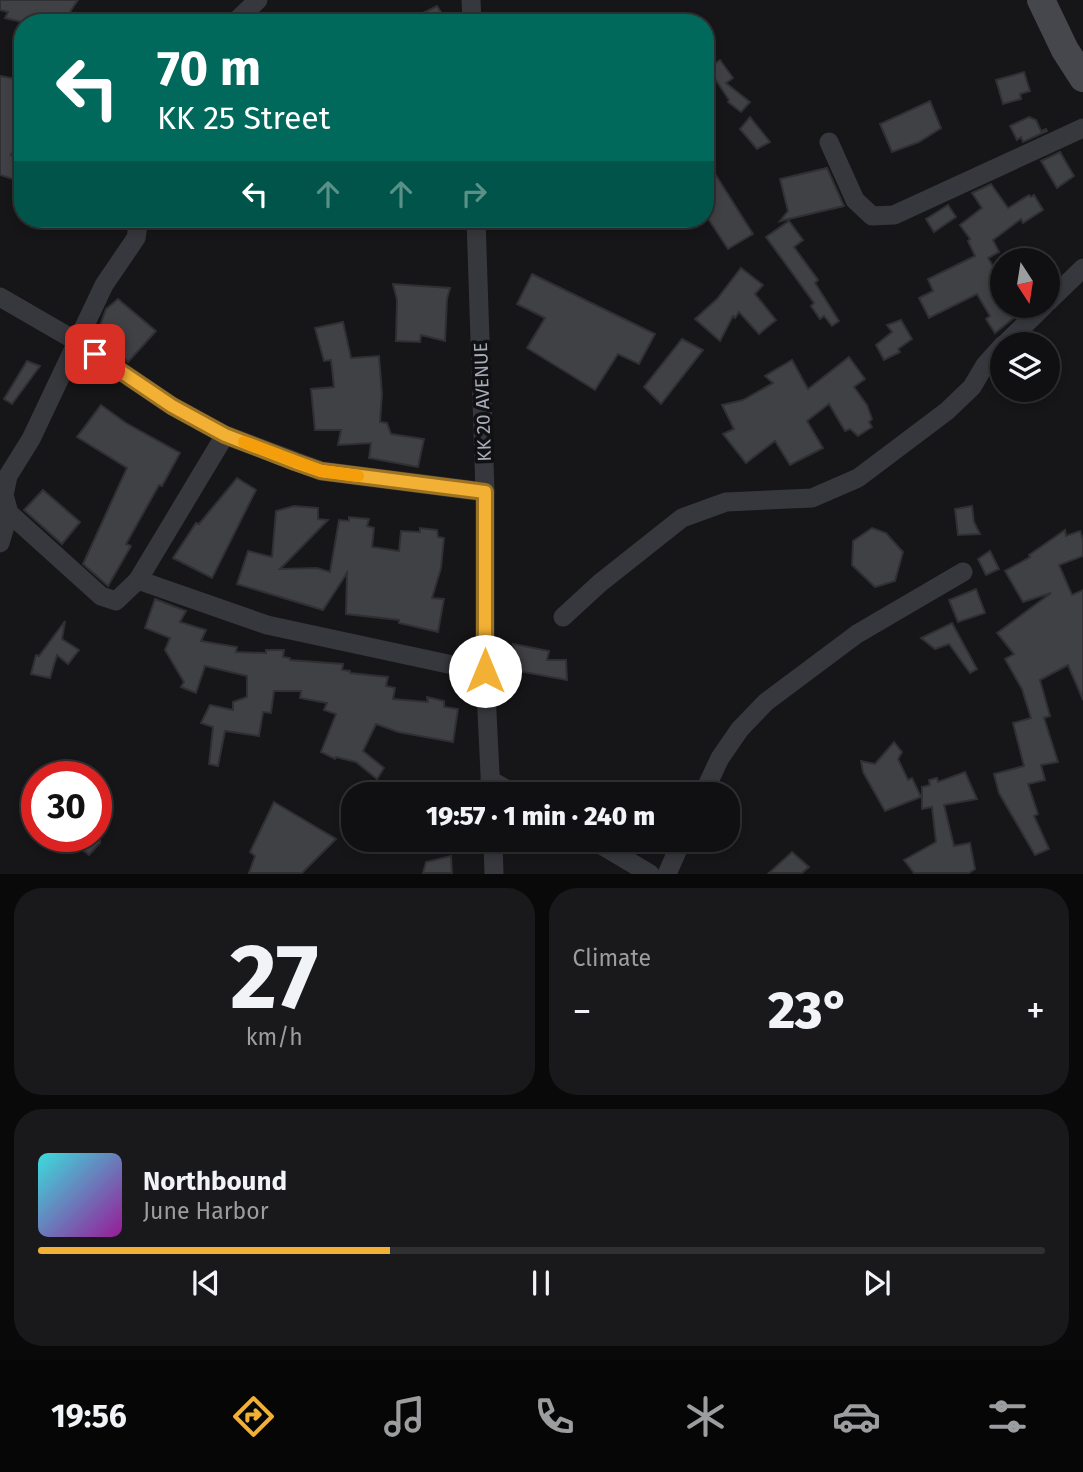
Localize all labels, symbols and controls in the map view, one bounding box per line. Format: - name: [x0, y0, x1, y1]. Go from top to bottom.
- text: 70 m: [157, 39, 261, 98]
- icon: left: [42, 42, 133, 133]
- text: KK 25 Street: [157, 99, 330, 137]
- icon: left: [236, 175, 274, 213]
- icon: ahead: [309, 175, 347, 213]
- icon: ahead: [382, 175, 420, 213]
- icon: right: [455, 175, 493, 213]
- north arrow: [990, 248, 1060, 318]
- map controls: [990, 248, 1060, 402]
- pin: [65, 324, 125, 384]
- button: layers: [990, 332, 1060, 402]
- icon: arrive: [76, 335, 114, 373]
- street label: KK 20 AVENUE: [469, 342, 496, 462]
- position arrow: [448, 634, 522, 708]
- speed limit sign: 30: [21, 761, 112, 852]
- text: 19:57 · 1 min · 240 m: [426, 801, 655, 832]
- text: 27: [230, 923, 319, 1032]
- text: Climate: [573, 944, 651, 972]
- text: 23°: [768, 979, 849, 1042]
- text: −: [573, 988, 592, 1034]
- text: +: [1026, 988, 1045, 1034]
- text: km/h: [246, 1023, 303, 1051]
- text: Northbound: [143, 1166, 287, 1197]
- text: June Harbor: [143, 1197, 269, 1225]
- icon: previous: [187, 1264, 225, 1302]
- icon: pause: [522, 1264, 560, 1302]
- icon: next: [858, 1264, 896, 1302]
- icon: directions: [229, 1392, 278, 1441]
- icon: music: [380, 1392, 429, 1441]
- icon: phone: [530, 1392, 579, 1441]
- icon: climate: [681, 1392, 730, 1441]
- icon: car: [832, 1392, 881, 1441]
- icon: filters: [983, 1392, 1032, 1441]
- text: 19:56: [51, 1397, 127, 1435]

